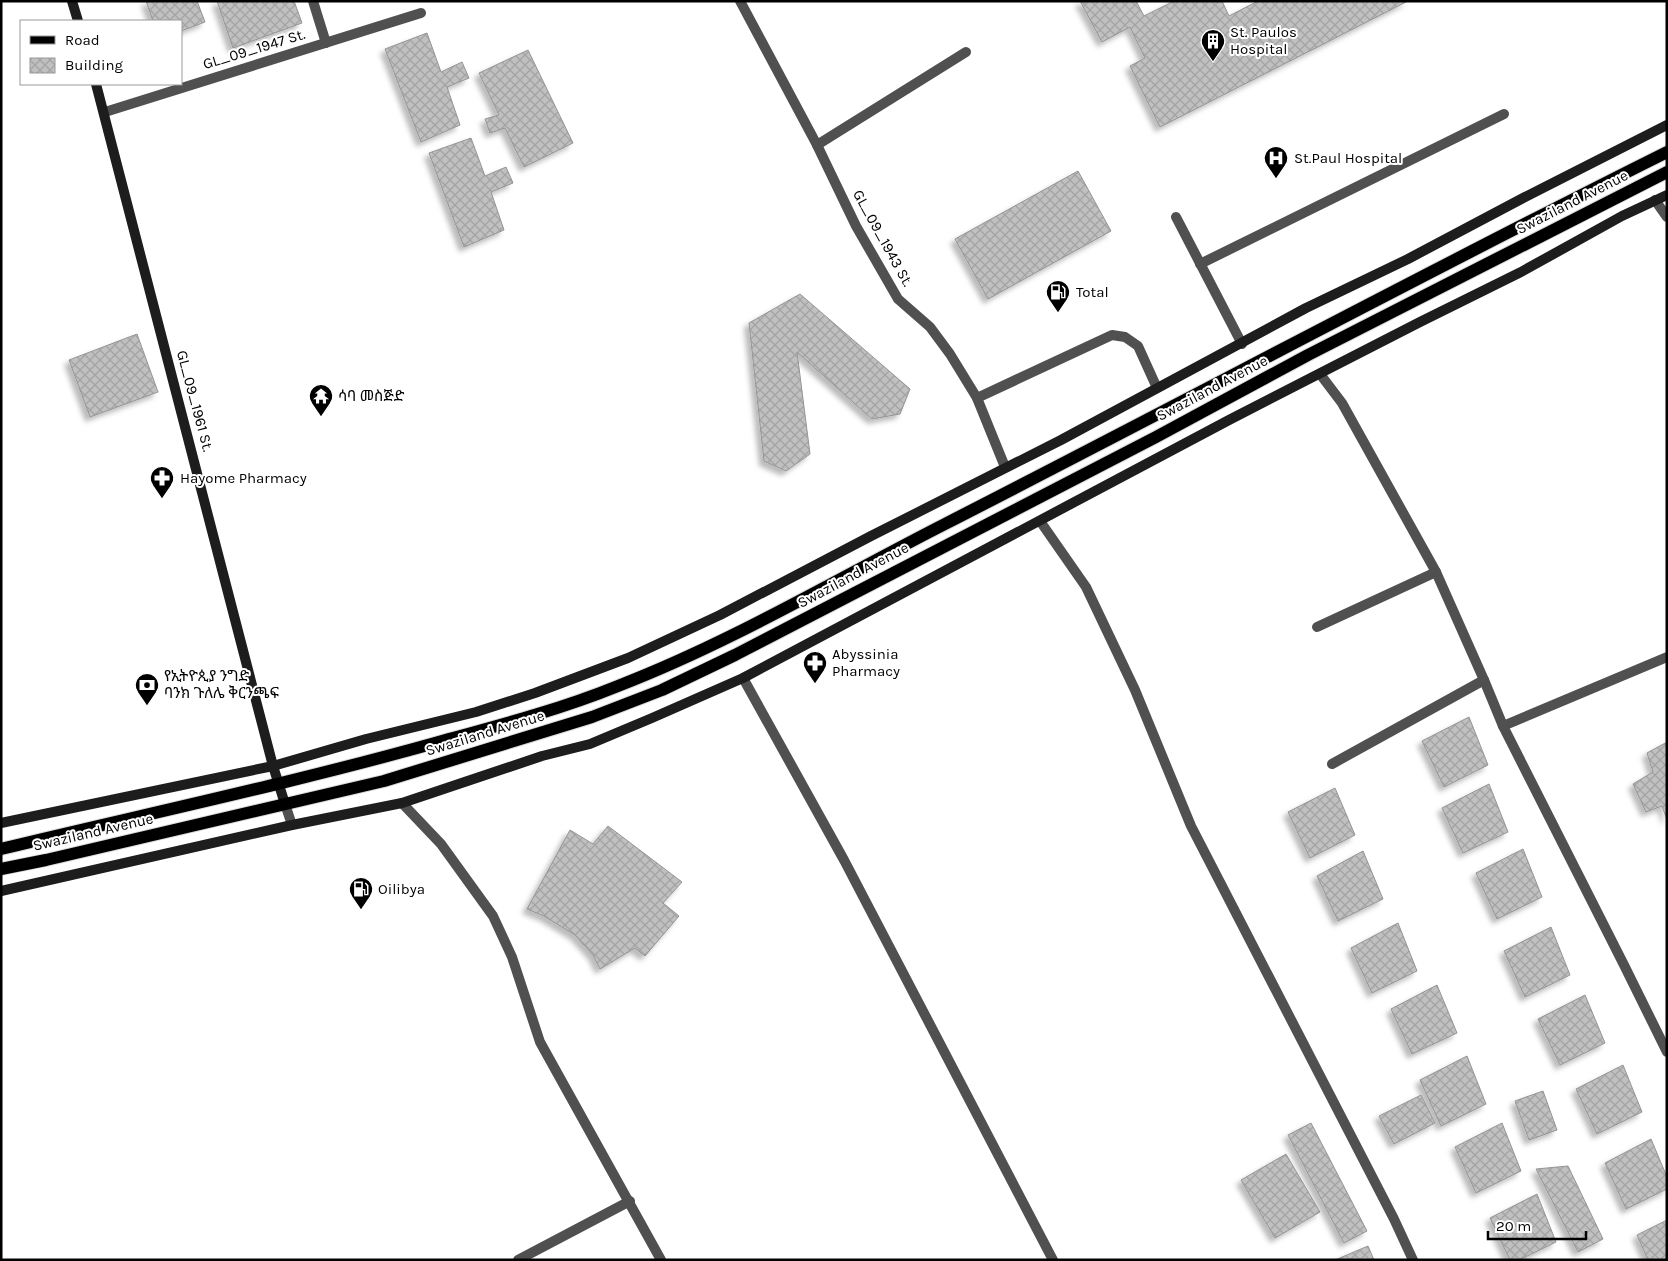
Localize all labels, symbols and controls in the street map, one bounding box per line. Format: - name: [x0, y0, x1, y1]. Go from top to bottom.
- legend: [20, 20, 182, 85]
- place label: St. Paulos Hospital: [1230, 23, 1297, 58]
- street label: GL_09_1947 St.: [201, 25, 308, 73]
- building icon: St. Paulos Hospital: [1200, 28, 1226, 62]
- text: Road: [65, 31, 100, 49]
- text: Building: [65, 56, 123, 74]
- hospital icon: St.Paul Hospital: [1263, 145, 1289, 179]
- place label: St.Paul Hospital: [1294, 149, 1402, 167]
- street label: Swaziland Avenue: [1513, 166, 1631, 238]
- street label: GL_09_1943 St.: [849, 186, 917, 290]
- fuel station icon: Total: [1045, 279, 1071, 313]
- place label: Total: [1076, 283, 1109, 301]
- street label: GL_09_1961 St.: [173, 348, 217, 454]
- street label: Swaziland Avenue: [1153, 351, 1271, 425]
- temple icon: ሳባ መስጅድ: [308, 383, 334, 417]
- place label: ሳባ መስጅድ: [338, 387, 405, 405]
- pharmacy icon: Hayome Pharmacy: [149, 465, 175, 499]
- place label: Hayome Pharmacy: [180, 469, 307, 487]
- street label: Swaziland Avenue: [794, 538, 912, 612]
- place label: Abyssinia Pharmacy: [832, 645, 900, 680]
- pharmacy icon: Abyssinia Pharmacy: [802, 650, 828, 684]
- place label: የኢትዮጲያ ንግድ ባንክ ጉለሌ ቅርንጫፍ: [164, 667, 279, 702]
- bank icon: የኢትዮጲያ ንግድ ባንክ ጉለሌ ቅርንጫፍ: [134, 672, 160, 706]
- street label: Swaziland Avenue: [424, 706, 546, 760]
- street label: Swaziland Avenue: [31, 809, 155, 855]
- fuel station icon: Oilibya: [348, 876, 374, 910]
- place label: Oilibya: [378, 880, 425, 898]
- scale bar: [1488, 1208, 1586, 1240]
- text: 20 m: [1496, 1217, 1531, 1235]

